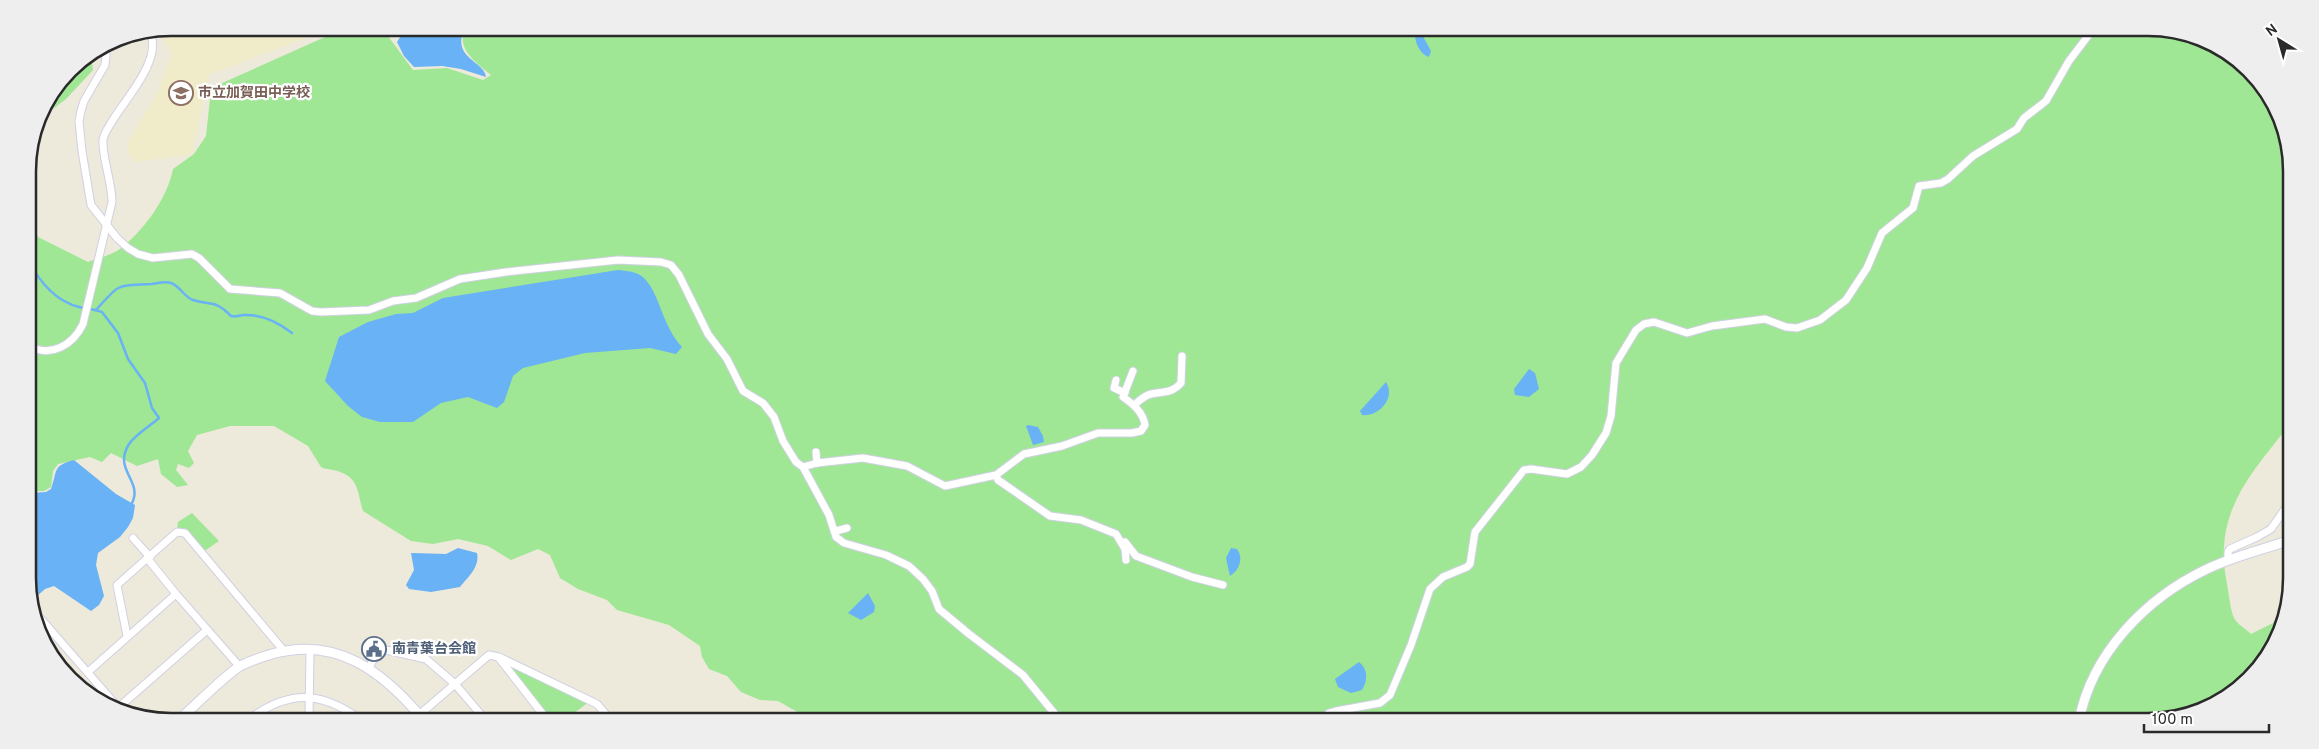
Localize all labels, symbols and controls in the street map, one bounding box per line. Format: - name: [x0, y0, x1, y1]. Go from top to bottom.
- north arrow: [2254, 15, 2304, 65]
- text: N: [2263, 21, 2281, 41]
- school or university icon: 市立加賀田中学校: [168, 80, 194, 106]
- place label: 市立加賀田中学校: [198, 85, 310, 102]
- public building icon: 南青葉台会館: [361, 636, 387, 662]
- place label: 南青葉台会館: [392, 641, 476, 658]
- scale bar: [2144, 702, 2269, 734]
- text: 100 m: [2152, 711, 2193, 730]

